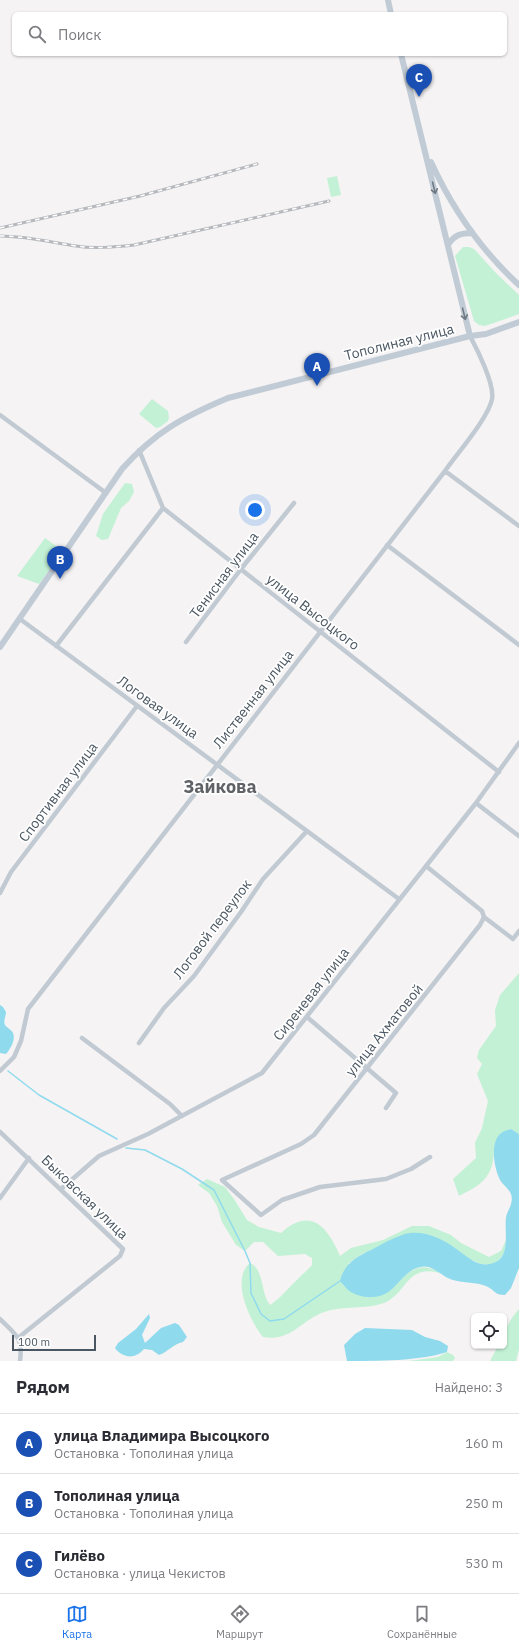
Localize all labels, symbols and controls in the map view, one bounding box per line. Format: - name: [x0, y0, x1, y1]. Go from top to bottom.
- search box: [12, 12, 507, 56]
- icon: search: [26, 23, 48, 45]
- text: Поиск: [58, 25, 101, 44]
- pin: C: [406, 64, 432, 97]
- one-way arrow: [431, 181, 439, 194]
- one-way arrow: [461, 307, 469, 320]
- street label: Тополиная улица: [342, 320, 456, 364]
- pin: A: [304, 353, 330, 386]
- your location: [245, 500, 265, 520]
- street label: Тенисная улица: [186, 528, 263, 622]
- pin: B: [47, 546, 73, 579]
- street label: улица Высоцкого: [263, 570, 363, 654]
- street label: Лиственная улица: [209, 646, 298, 752]
- street label: Логовая улица: [114, 672, 202, 743]
- street label: Спортивная улица: [15, 738, 102, 846]
- district label: Зайкова: [183, 775, 257, 798]
- street label: Логовой переулок: [169, 875, 255, 982]
- street label: Сиреневая улица: [269, 943, 353, 1044]
- street label: улица Ахматовой: [341, 980, 427, 1080]
- street label: Быковская улица: [38, 1151, 133, 1243]
- map controls: [471, 1313, 507, 1349]
- button: locate: [471, 1313, 507, 1349]
- scale bar: [12, 1333, 96, 1352]
- text: 100 m: [18, 1335, 50, 1349]
- text: Рядом: [16, 1376, 70, 1398]
- text: Найдено: 3: [435, 1379, 503, 1396]
- text: улица Владимира Высоцкого: [54, 1426, 270, 1445]
- text: A: [25, 1435, 33, 1452]
- text: 160 m: [465, 1435, 503, 1452]
- text: Остановка · Тополиная улица: [54, 1445, 233, 1462]
- text: Тополиная улица: [54, 1486, 180, 1505]
- text: B: [25, 1495, 33, 1512]
- text: 250 m: [465, 1495, 503, 1512]
- text: Остановка · Тополиная улица: [54, 1505, 233, 1522]
- text: Гилёво: [54, 1546, 105, 1565]
- text: C: [25, 1555, 33, 1572]
- text: 530 m: [465, 1555, 503, 1572]
- text: Остановка · улица Чекистов: [54, 1565, 226, 1582]
- tab: Карта: [62, 1603, 92, 1641]
- tab: Маршрут: [216, 1603, 263, 1641]
- tab: Сохранённые: [387, 1603, 457, 1641]

